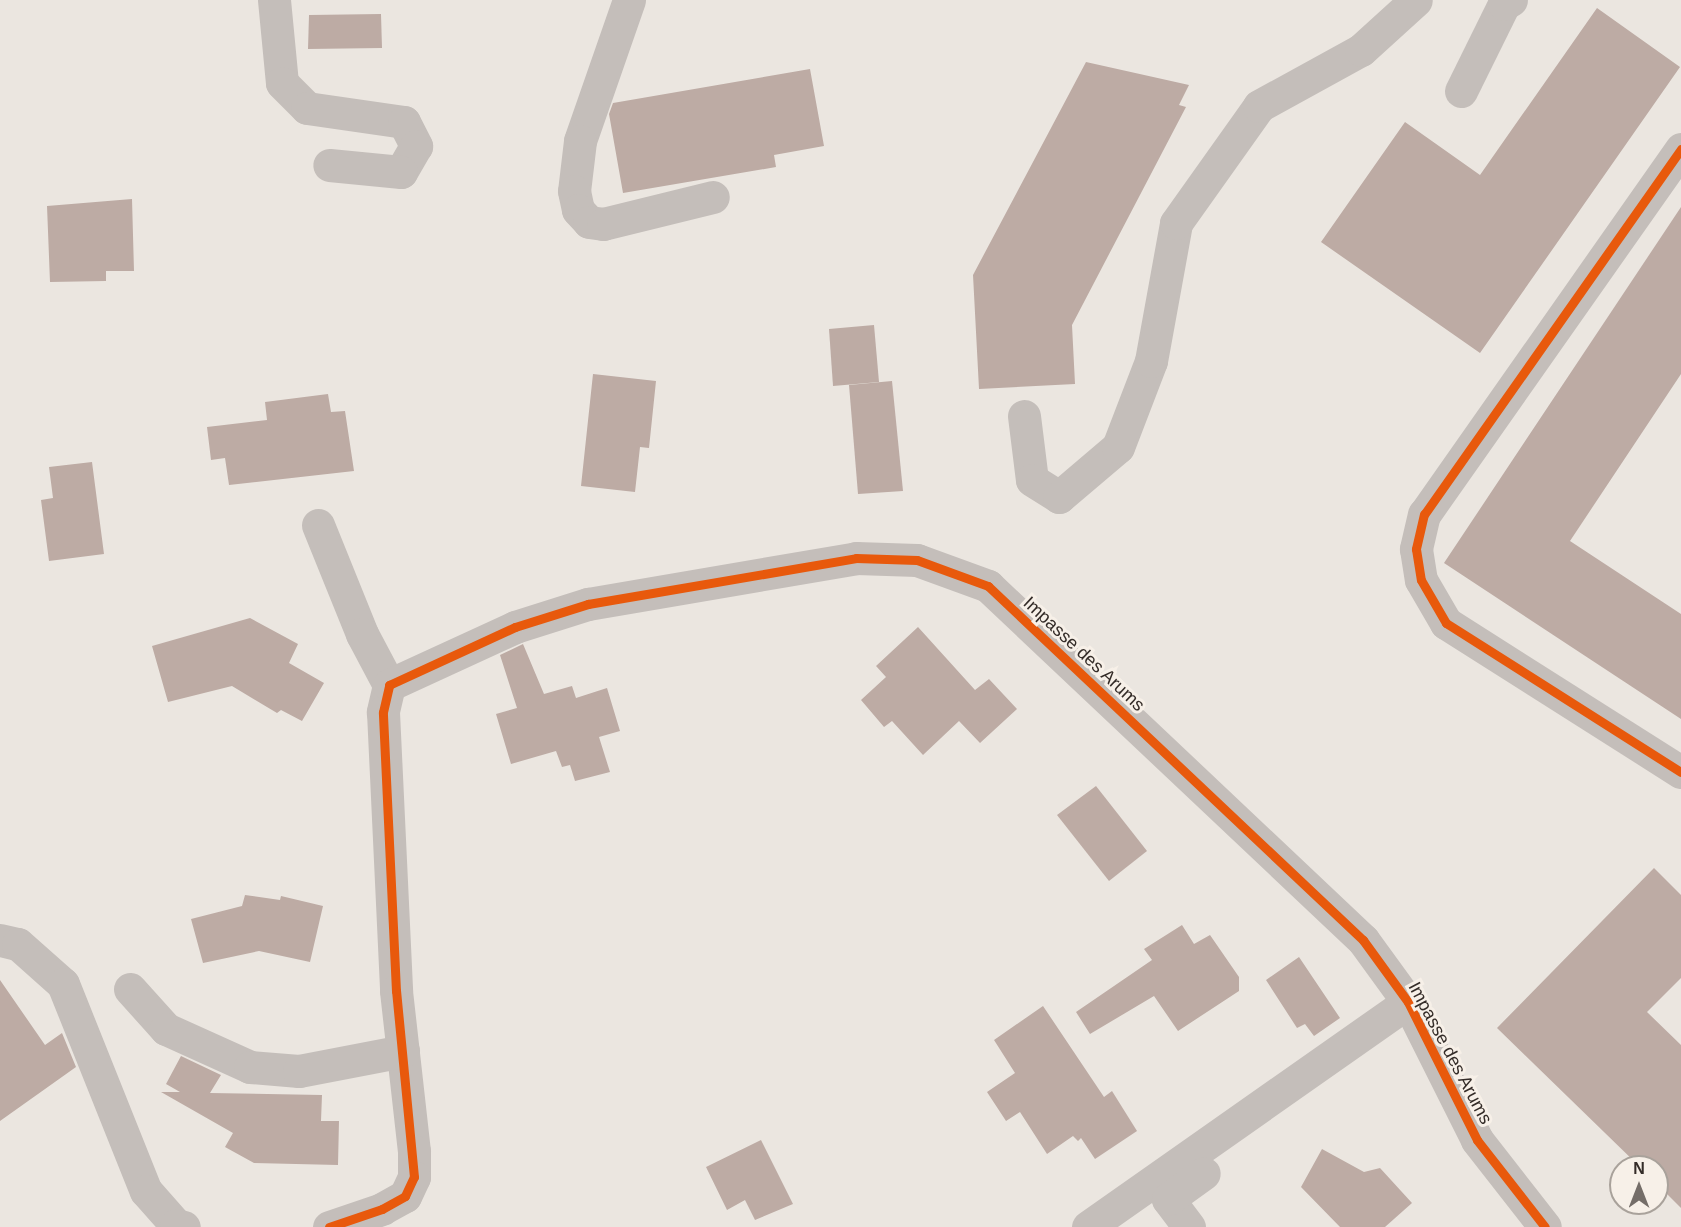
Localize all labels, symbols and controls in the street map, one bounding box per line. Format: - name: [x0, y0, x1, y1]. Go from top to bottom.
- street label: Impasse des Arums: [1018, 592, 1150, 716]
- street label: Impasse des Arums: [1403, 978, 1497, 1128]
- north arrow: [1609, 1155, 1669, 1215]
- text: N: [1633, 1160, 1645, 1177]

